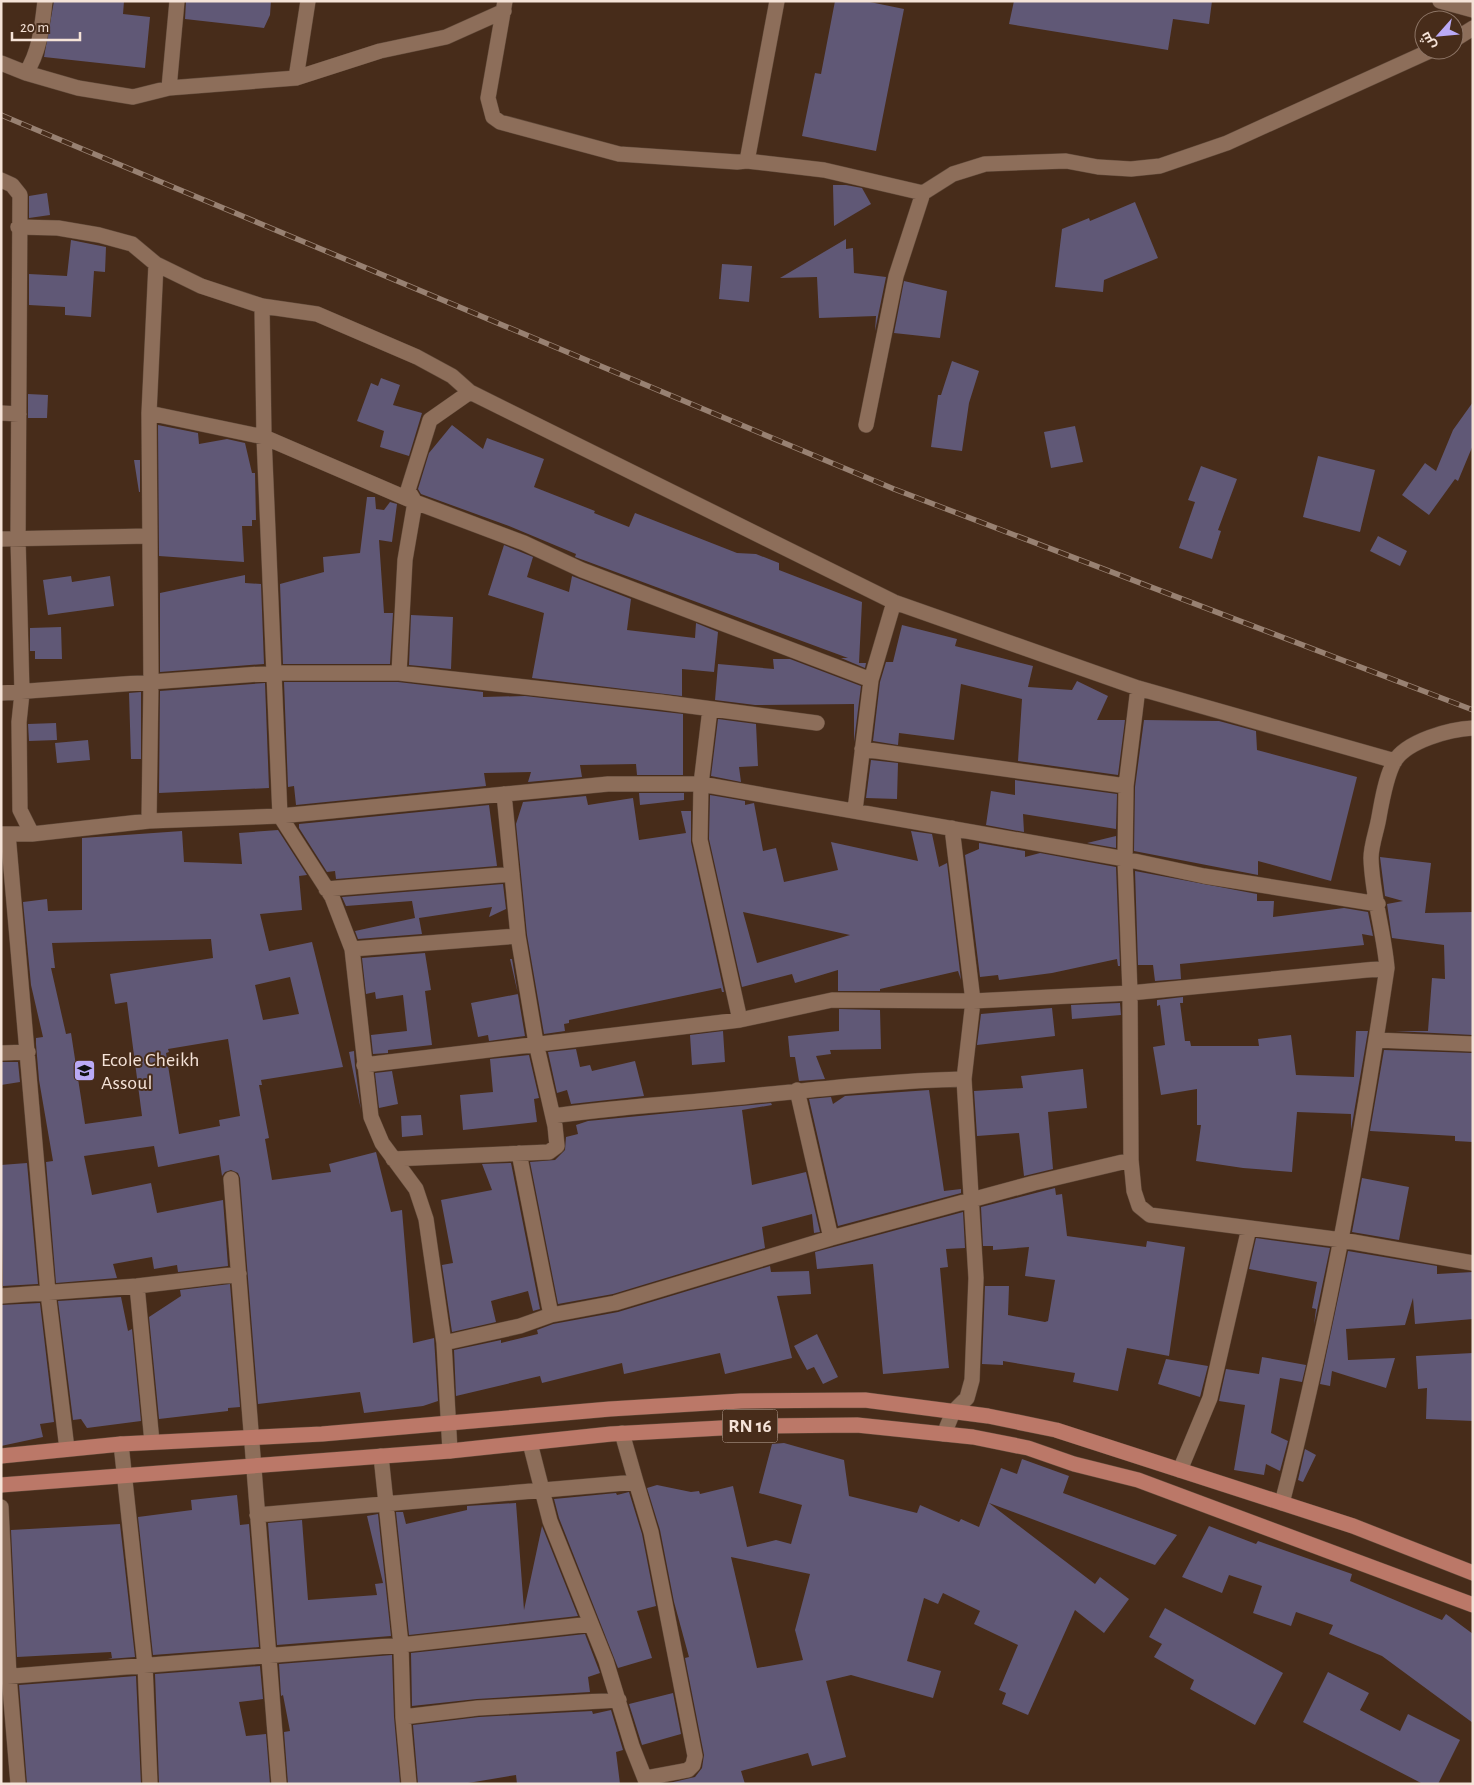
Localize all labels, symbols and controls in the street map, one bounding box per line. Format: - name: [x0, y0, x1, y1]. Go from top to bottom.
- scale bar: [12, 10, 80, 42]
- north arrow: [1414, 10, 1464, 60]
- text: 20 m: [20, 20, 49, 35]
- text: ش: [1416, 29, 1440, 53]
- place label: Ecole Cheikh Assoul: [101, 1050, 199, 1093]
- school or university icon: Ecole Cheikh Assoul: [73, 1059, 97, 1083]
- road number: RN 16: [722, 1410, 778, 1442]

